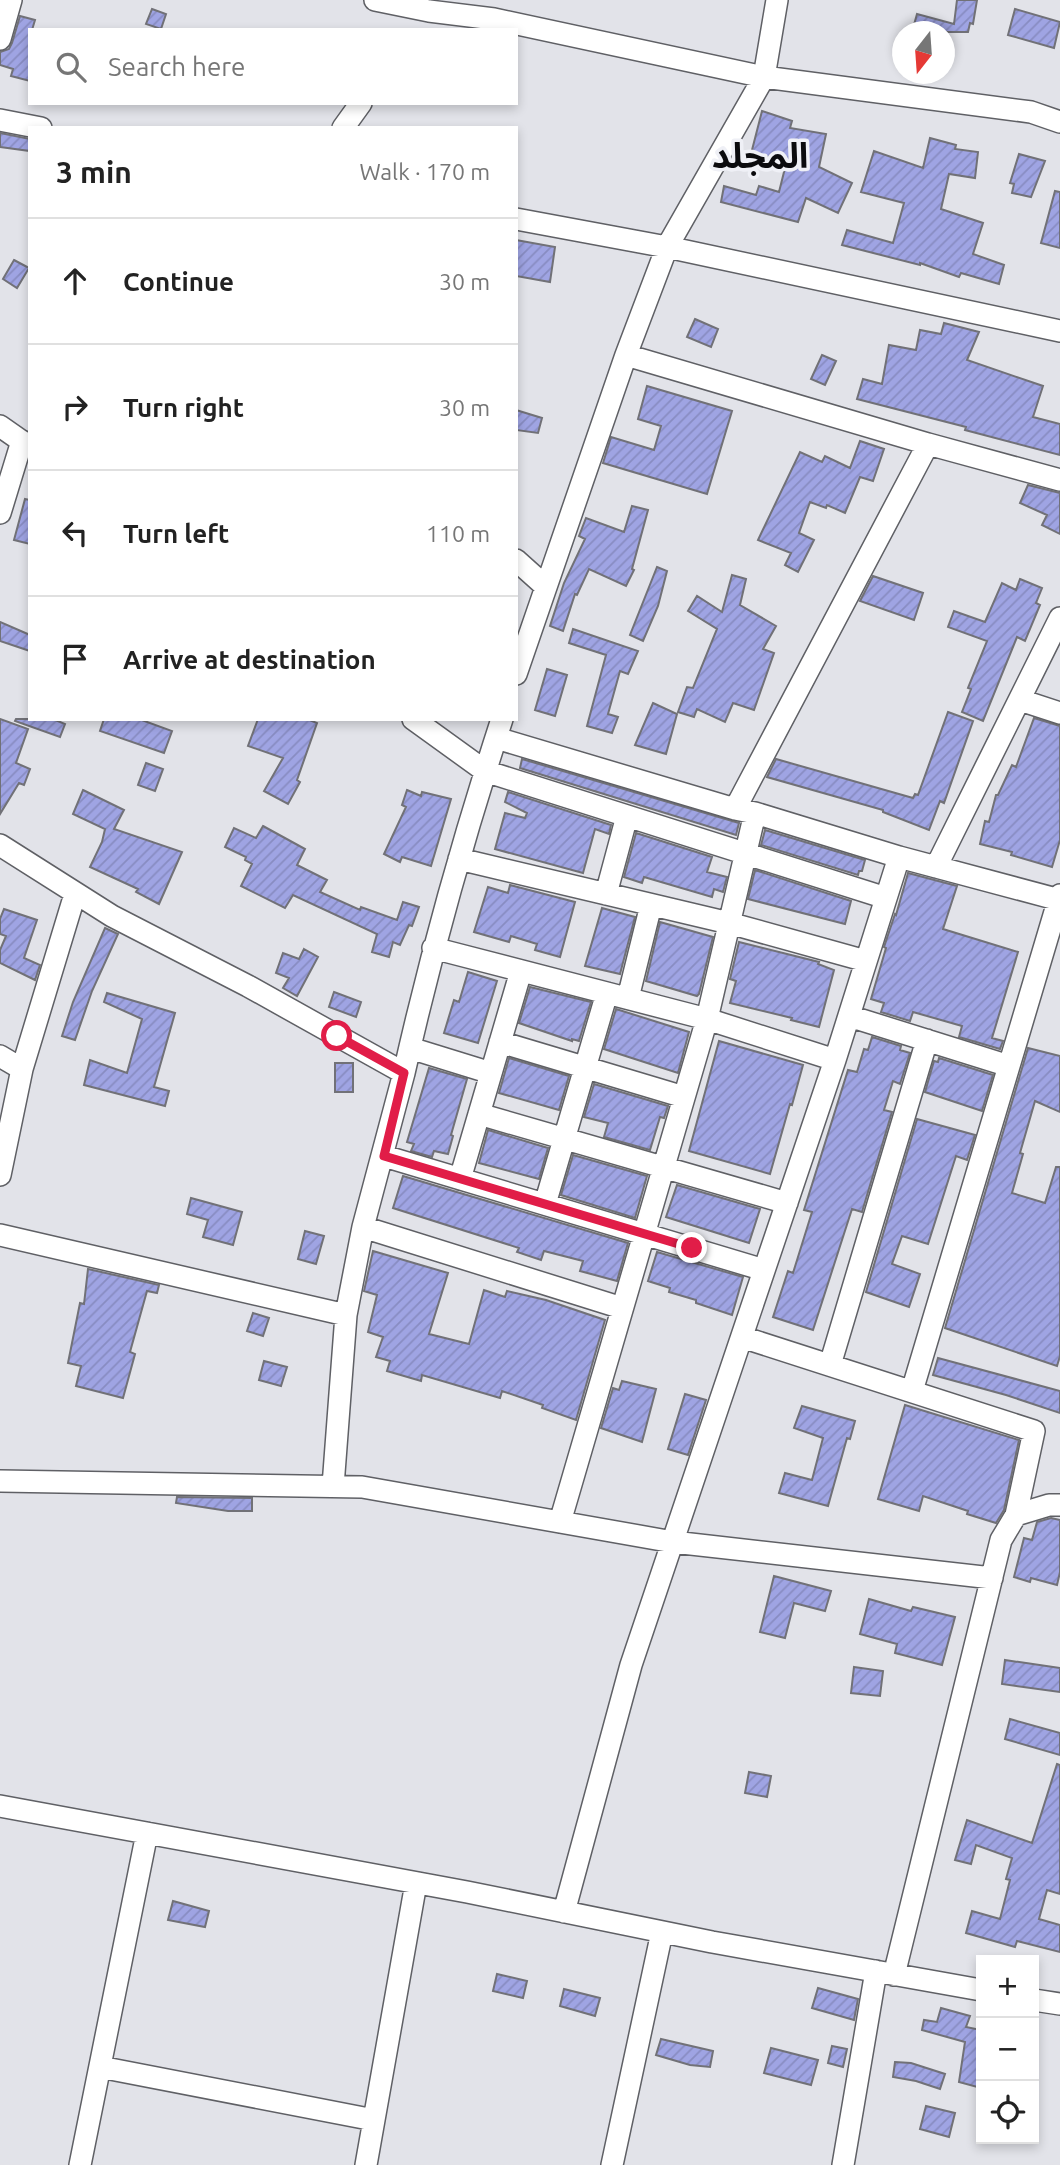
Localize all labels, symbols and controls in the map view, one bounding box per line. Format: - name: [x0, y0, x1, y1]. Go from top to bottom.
- north arrow: [892, 21, 955, 84]
- search box: [28, 28, 518, 105]
- icon: search: [52, 48, 90, 86]
- text: Search here: [108, 52, 245, 81]
- district label: المجلد: [712, 135, 808, 176]
- text: 3 min: [56, 155, 132, 189]
- text: Walk · 170 m: [359, 159, 490, 184]
- icon: ahead: [56, 262, 94, 300]
- text: Continue: [123, 267, 234, 296]
- text: 30 m: [439, 269, 490, 294]
- icon: right: [56, 388, 94, 426]
- text: Turn right: [123, 393, 244, 422]
- text: 30 m: [439, 395, 490, 420]
- icon: left: [56, 514, 94, 552]
- text: Turn left: [123, 519, 229, 548]
- text: 110 m: [426, 521, 490, 546]
- icon: arrive: [56, 640, 94, 678]
- text: Arrive at destination: [123, 645, 376, 674]
- route start: [321, 1020, 352, 1051]
- route end: [676, 1232, 707, 1263]
- map controls: [976, 1955, 1039, 2144]
- button: +: [976, 1955, 1039, 2018]
- button: −: [976, 2018, 1039, 2081]
- button: locate: [976, 2081, 1039, 2144]

